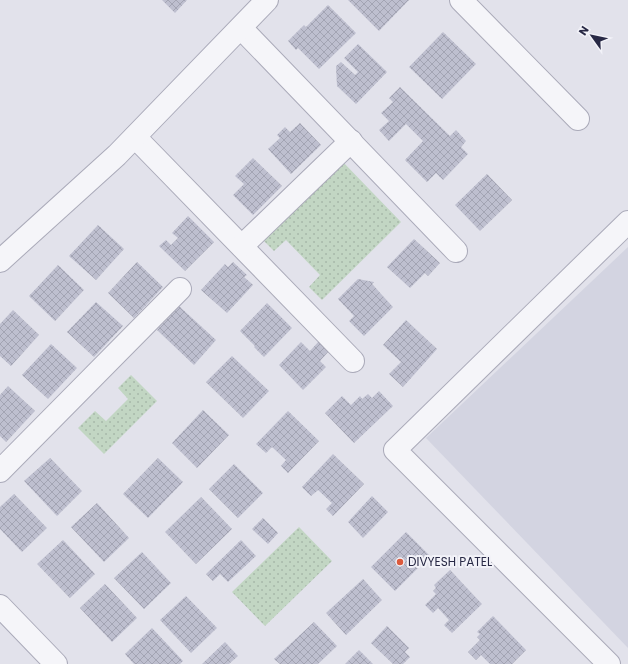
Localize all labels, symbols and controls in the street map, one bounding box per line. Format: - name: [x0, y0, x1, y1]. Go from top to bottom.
- north arrow: [572, 16, 612, 56]
- text: N: [575, 23, 593, 38]
- place label: DIVYESH PATEL: [408, 553, 492, 570]
- marker: DIVYESH PATEL: [395, 557, 405, 567]

